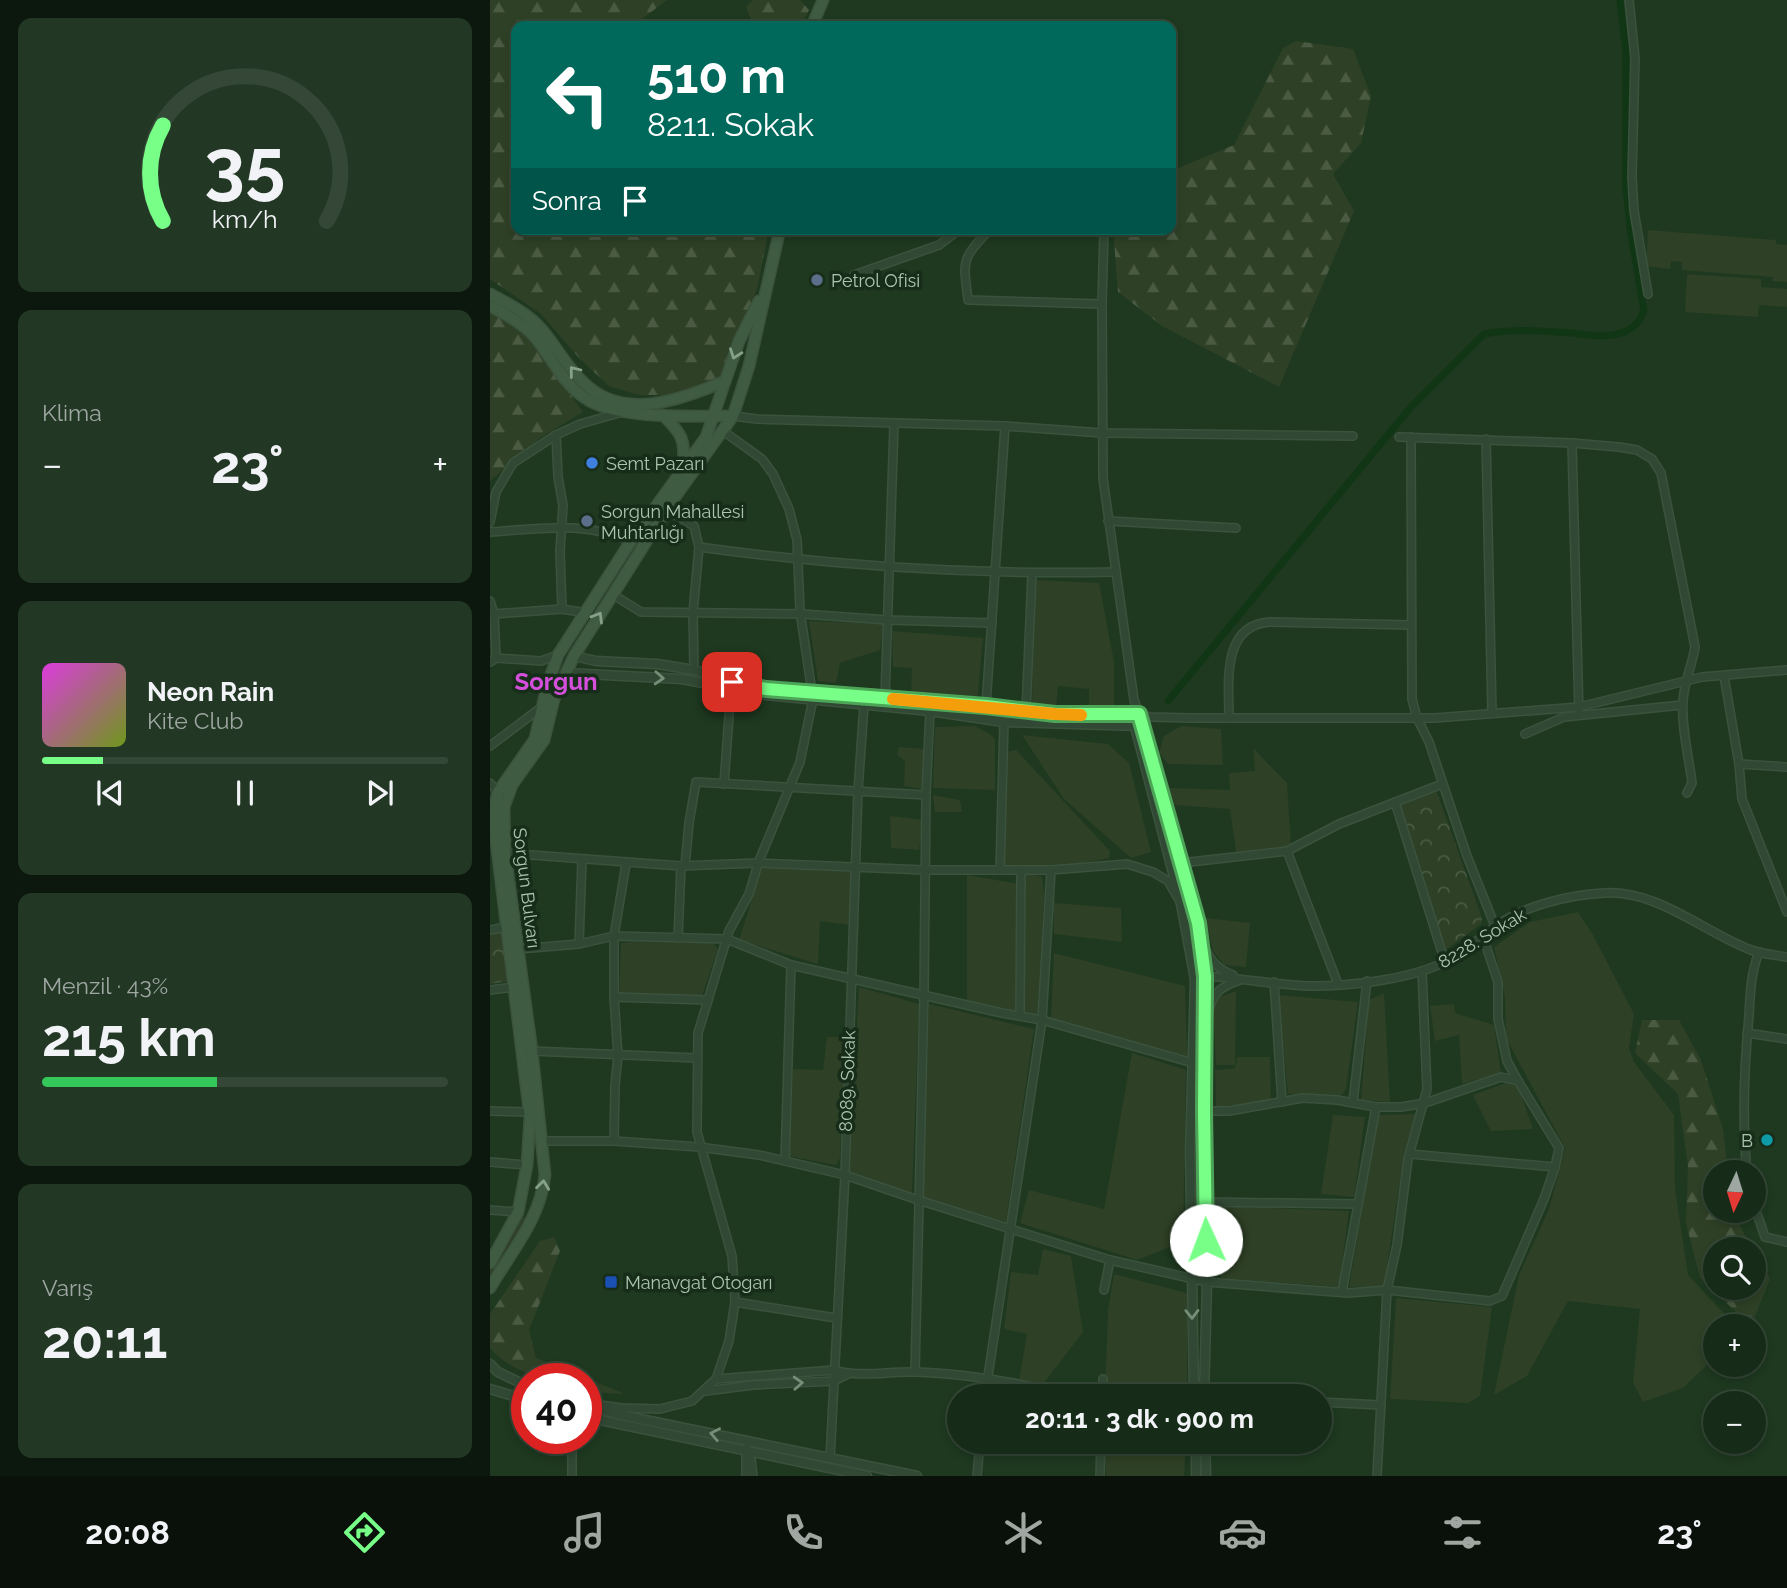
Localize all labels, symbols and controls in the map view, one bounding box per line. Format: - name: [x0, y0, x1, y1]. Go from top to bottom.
- text: 510 m: [647, 47, 786, 104]
- icon: left: [532, 49, 623, 140]
- text: 8211. Sokak: [647, 106, 814, 143]
- text: 35: [205, 123, 285, 208]
- icon: arrive: [616, 182, 654, 220]
- text: Sonra: [532, 186, 602, 216]
- text: km/h: [212, 204, 278, 234]
- place label: Petrol Ofisi: [831, 270, 920, 291]
- marker: Petrol Ofisi: [809, 272, 825, 288]
- one-way arrow: [729, 348, 743, 360]
- one-way arrow: [569, 367, 582, 379]
- text: Klima: [42, 399, 102, 426]
- text: 23°: [211, 434, 284, 495]
- text: −: [42, 442, 62, 487]
- text: +: [432, 442, 448, 487]
- place label: Semt Pazarı: [606, 453, 704, 474]
- marker: Semt Pazarı: [584, 455, 600, 471]
- place label: Sorgun Mahallesi Muhtarlığı: [601, 501, 744, 543]
- marker: Sorgun Mahallesi Muhtarlığı: [579, 513, 595, 529]
- one-way arrow: [589, 612, 602, 625]
- pin: [702, 652, 762, 712]
- icon: arrive: [713, 663, 751, 701]
- district label: Sorgun: [515, 667, 597, 696]
- one-way arrow: [654, 670, 665, 685]
- text: Neon Rain: [147, 677, 274, 707]
- text: Kite Club: [147, 707, 244, 734]
- icon: previous: [91, 774, 129, 812]
- icon: pause: [226, 774, 264, 812]
- icon: next: [361, 774, 399, 812]
- street label: Sorgun Bulvarı: [509, 827, 545, 949]
- street label: 8228. Sokak: [1434, 903, 1530, 972]
- text: Menzil · 43%: [42, 972, 168, 999]
- text: 215 km: [42, 1007, 216, 1068]
- street label: 8089. Sokak: [835, 1030, 859, 1132]
- place label: B: [1741, 1130, 1753, 1151]
- marker: B: [1759, 1132, 1775, 1148]
- north arrow: [1703, 1160, 1766, 1223]
- map controls: [1703, 1160, 1766, 1454]
- one-way arrow: [536, 1179, 551, 1191]
- position arrow: [1169, 1203, 1243, 1277]
- button: search: [1703, 1237, 1766, 1300]
- place label: Manavgat Otogarı: [625, 1272, 773, 1293]
- text: Varış: [42, 1274, 93, 1301]
- marker: Manavgat Otogarı: [603, 1274, 619, 1290]
- text: 20:11: [42, 1309, 167, 1370]
- one-way arrow: [1185, 1309, 1200, 1320]
- button: +: [1703, 1314, 1766, 1377]
- speed limit sign: 40: [511, 1363, 602, 1454]
- one-way arrow: [793, 1375, 804, 1390]
- button: −: [1703, 1391, 1766, 1454]
- text: 20:11 · 3 dk · 900 m: [1025, 1404, 1254, 1434]
- one-way arrow: [709, 1427, 721, 1442]
- icon: directions: [340, 1508, 389, 1557]
- icon: music: [560, 1508, 609, 1557]
- icon: phone: [779, 1508, 828, 1557]
- icon: climate: [999, 1508, 1048, 1557]
- icon: car: [1218, 1508, 1267, 1557]
- icon: filters: [1438, 1508, 1487, 1557]
- text: 20:08: [85, 1514, 170, 1551]
- text: 23°: [1657, 1514, 1702, 1551]

